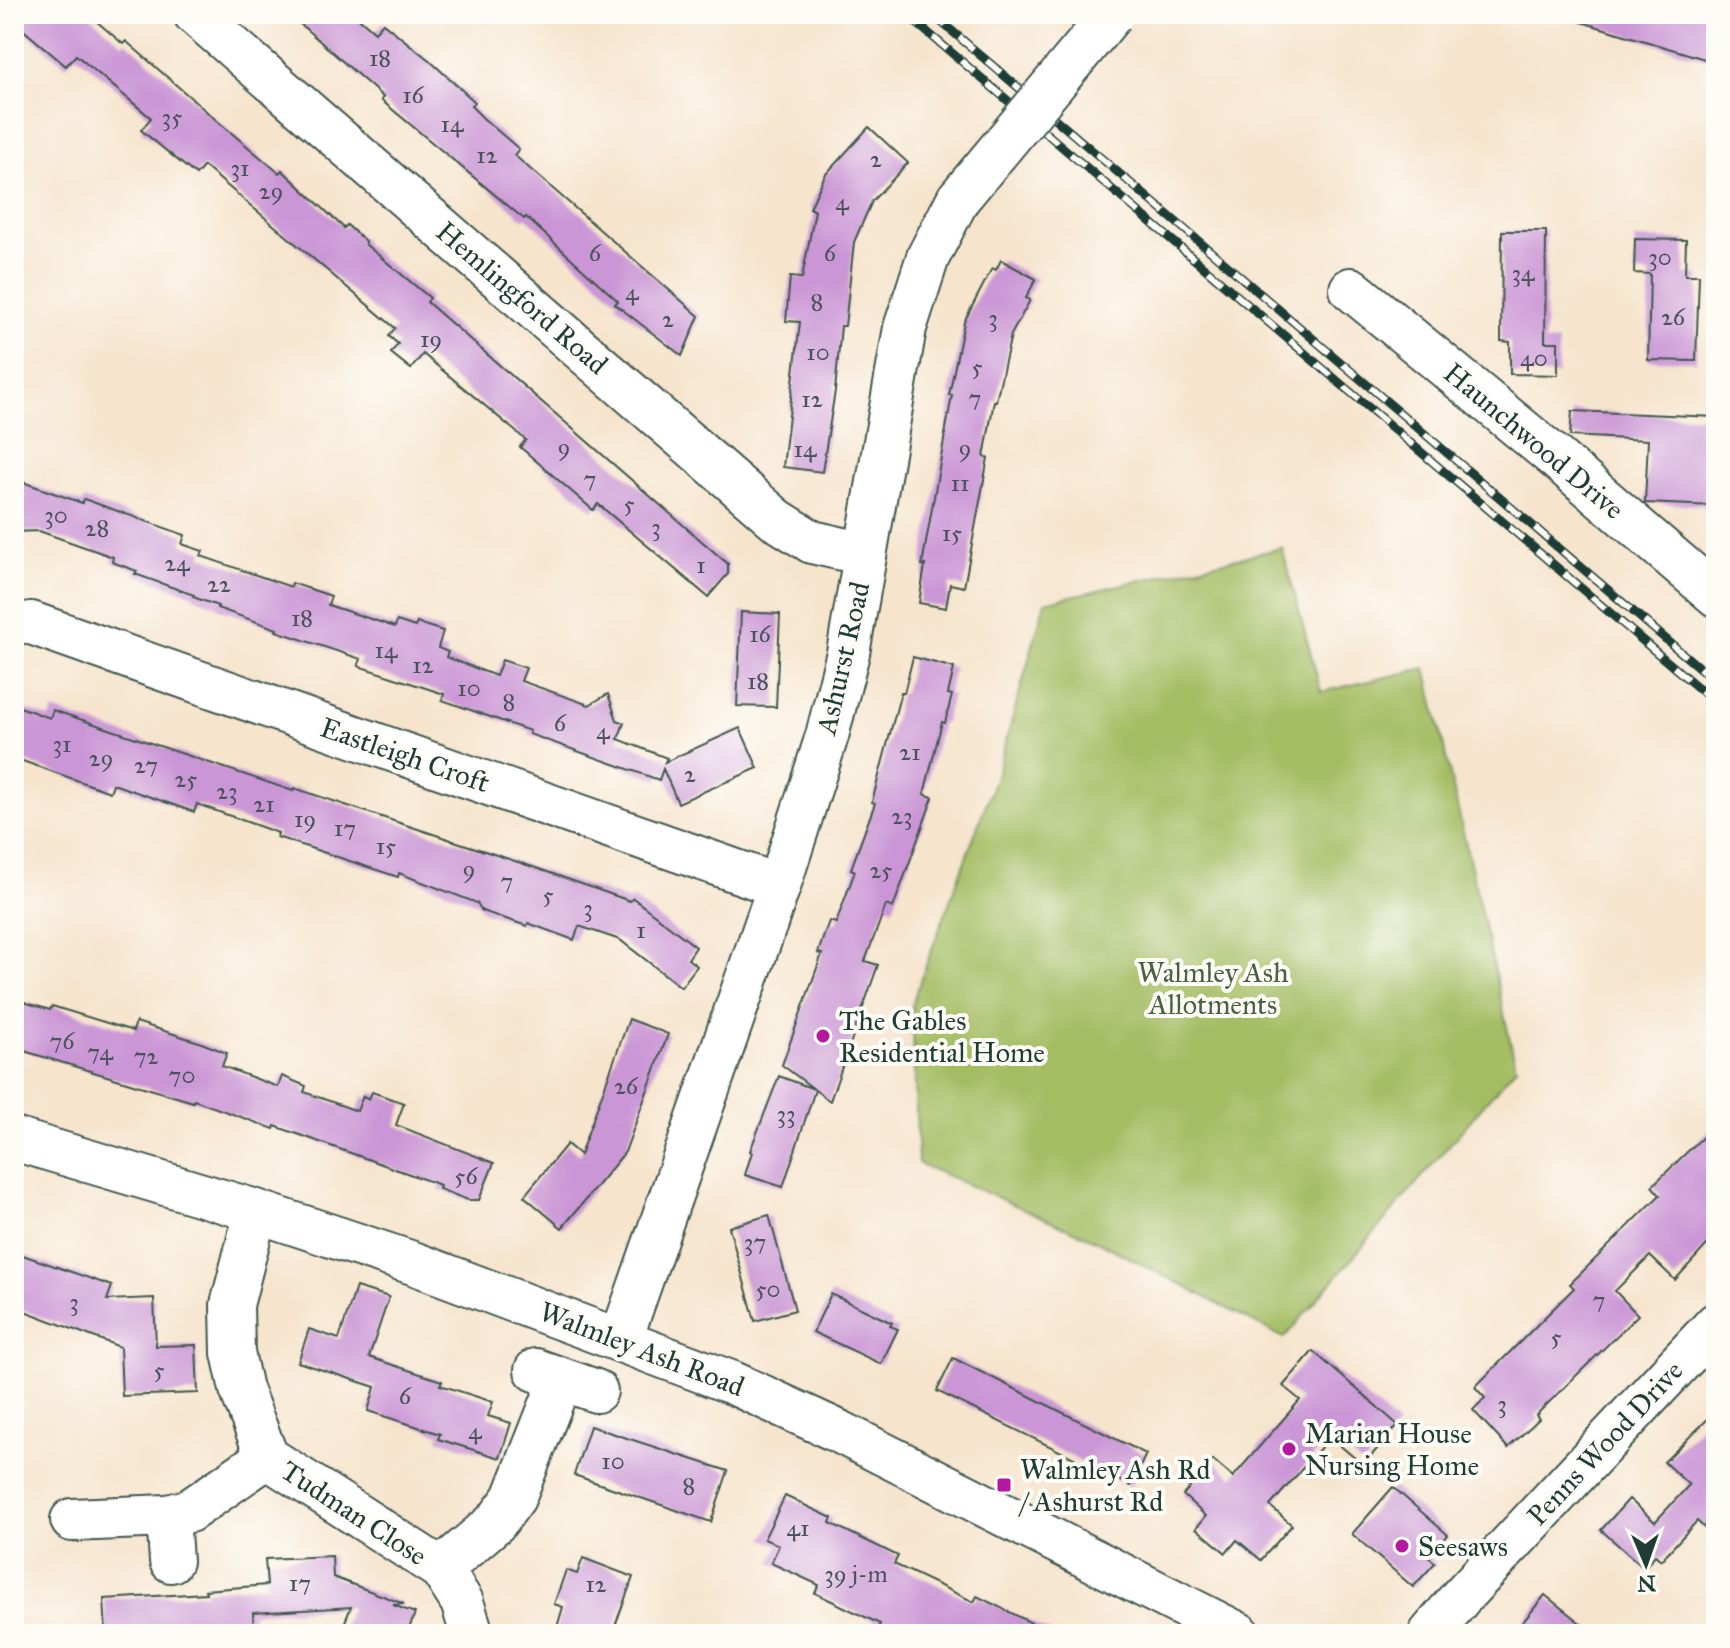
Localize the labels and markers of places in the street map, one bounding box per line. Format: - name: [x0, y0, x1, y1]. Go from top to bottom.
- place label: The Gables Residential Home: [839, 1003, 1045, 1070]
- marker: The Gables Residential Home: [814, 1027, 832, 1045]
- place label: Marian House Nursing Home: [1305, 1416, 1479, 1483]
- marker: Marian House Nursing Home: [1280, 1440, 1298, 1458]
- place label: Walmley Ash Rd / Ashurst Rd: [1018, 1452, 1211, 1519]
- marker: Walmley Ash Rd / Ashurst Rd: [995, 1476, 1013, 1494]
- place label: Seesaws: [1418, 1529, 1508, 1564]
- marker: Seesaws: [1393, 1537, 1411, 1555]

